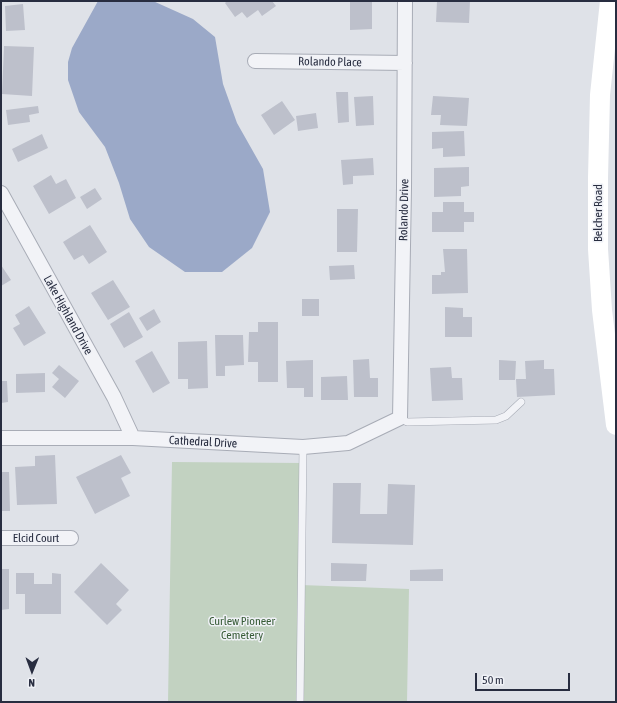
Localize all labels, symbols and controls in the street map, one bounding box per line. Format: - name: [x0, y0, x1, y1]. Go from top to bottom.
- street label: Rolando Place: [298, 54, 362, 70]
- street label: Rolando Drive: [396, 179, 412, 241]
- street label: Belcher Road: [591, 184, 605, 242]
- street label: Lake Highland Drive: [40, 273, 96, 357]
- street label: Cathedral Drive: [169, 433, 237, 451]
- street label: Elcid Court: [13, 531, 59, 545]
- park label: Curlew Pioneer Cemetery: [209, 614, 275, 642]
- north arrow: [12, 651, 52, 691]
- scale bar: [477, 665, 572, 691]
- text: 50 m: [482, 673, 504, 687]
- text: N: [28, 677, 35, 689]

